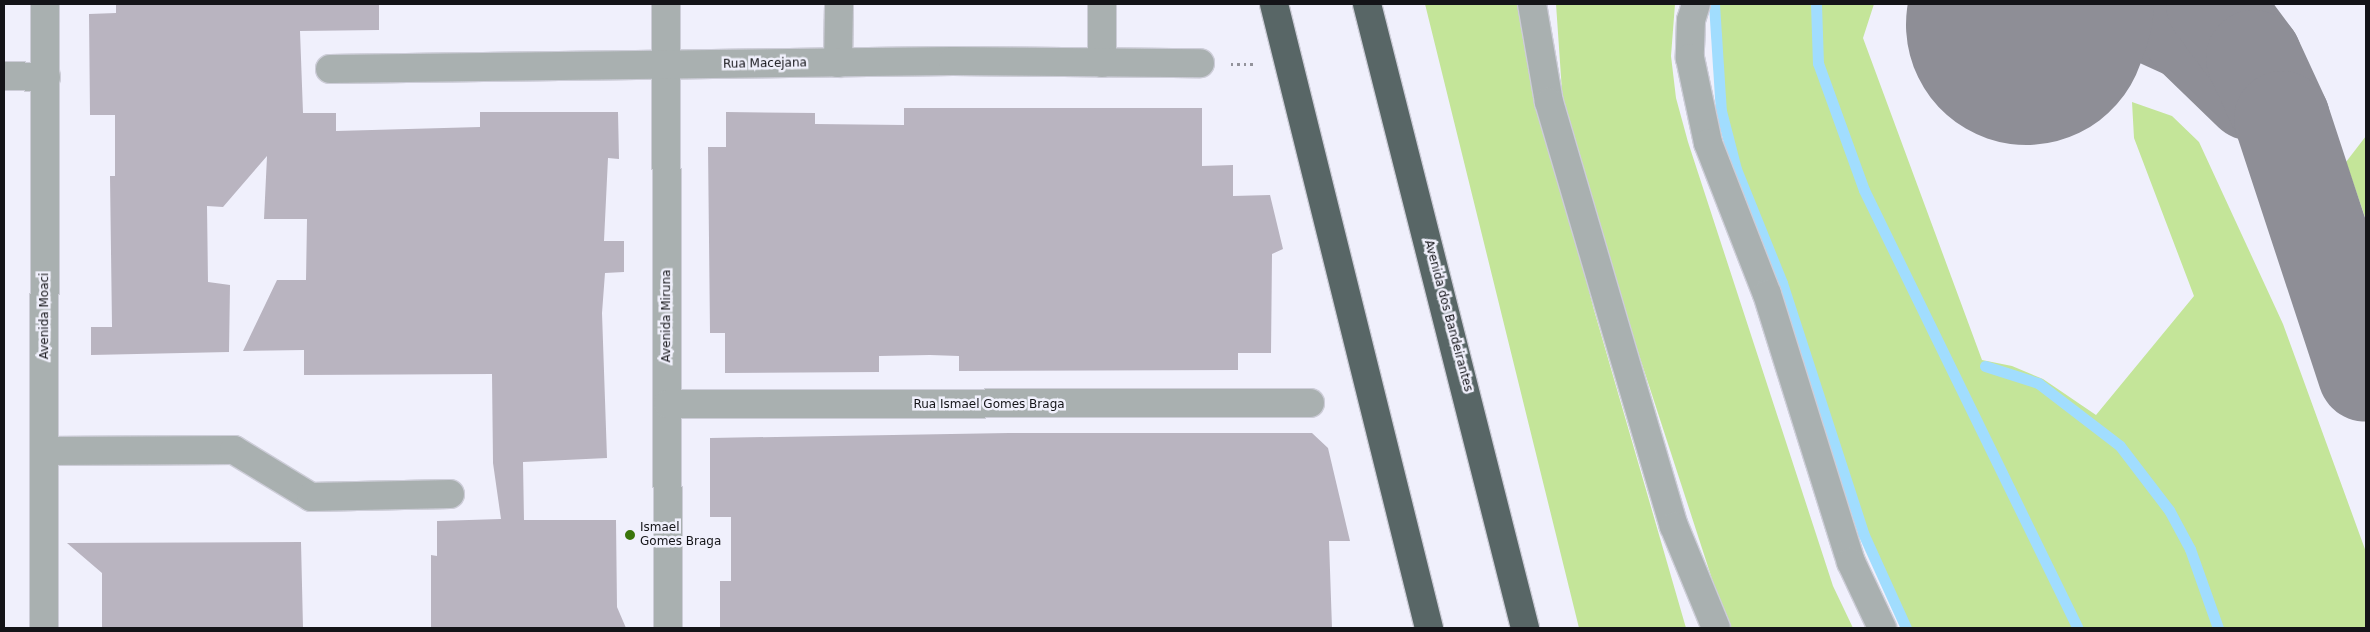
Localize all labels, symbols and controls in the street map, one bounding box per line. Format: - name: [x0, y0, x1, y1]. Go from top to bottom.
- street label: Rua Macejana: [723, 56, 807, 72]
- street label: Avenida dos Bandeirantes: [1421, 239, 1475, 393]
- street label: Avenida Miruna: [660, 270, 674, 362]
- street label: Avenida Moaci: [38, 273, 52, 359]
- street label: Rua Ismael Gomes Braga: [913, 398, 1065, 412]
- place label: Ismael Gomes Braga: [640, 521, 721, 549]
- marker: Ismael Gomes Braga: [624, 529, 636, 541]

